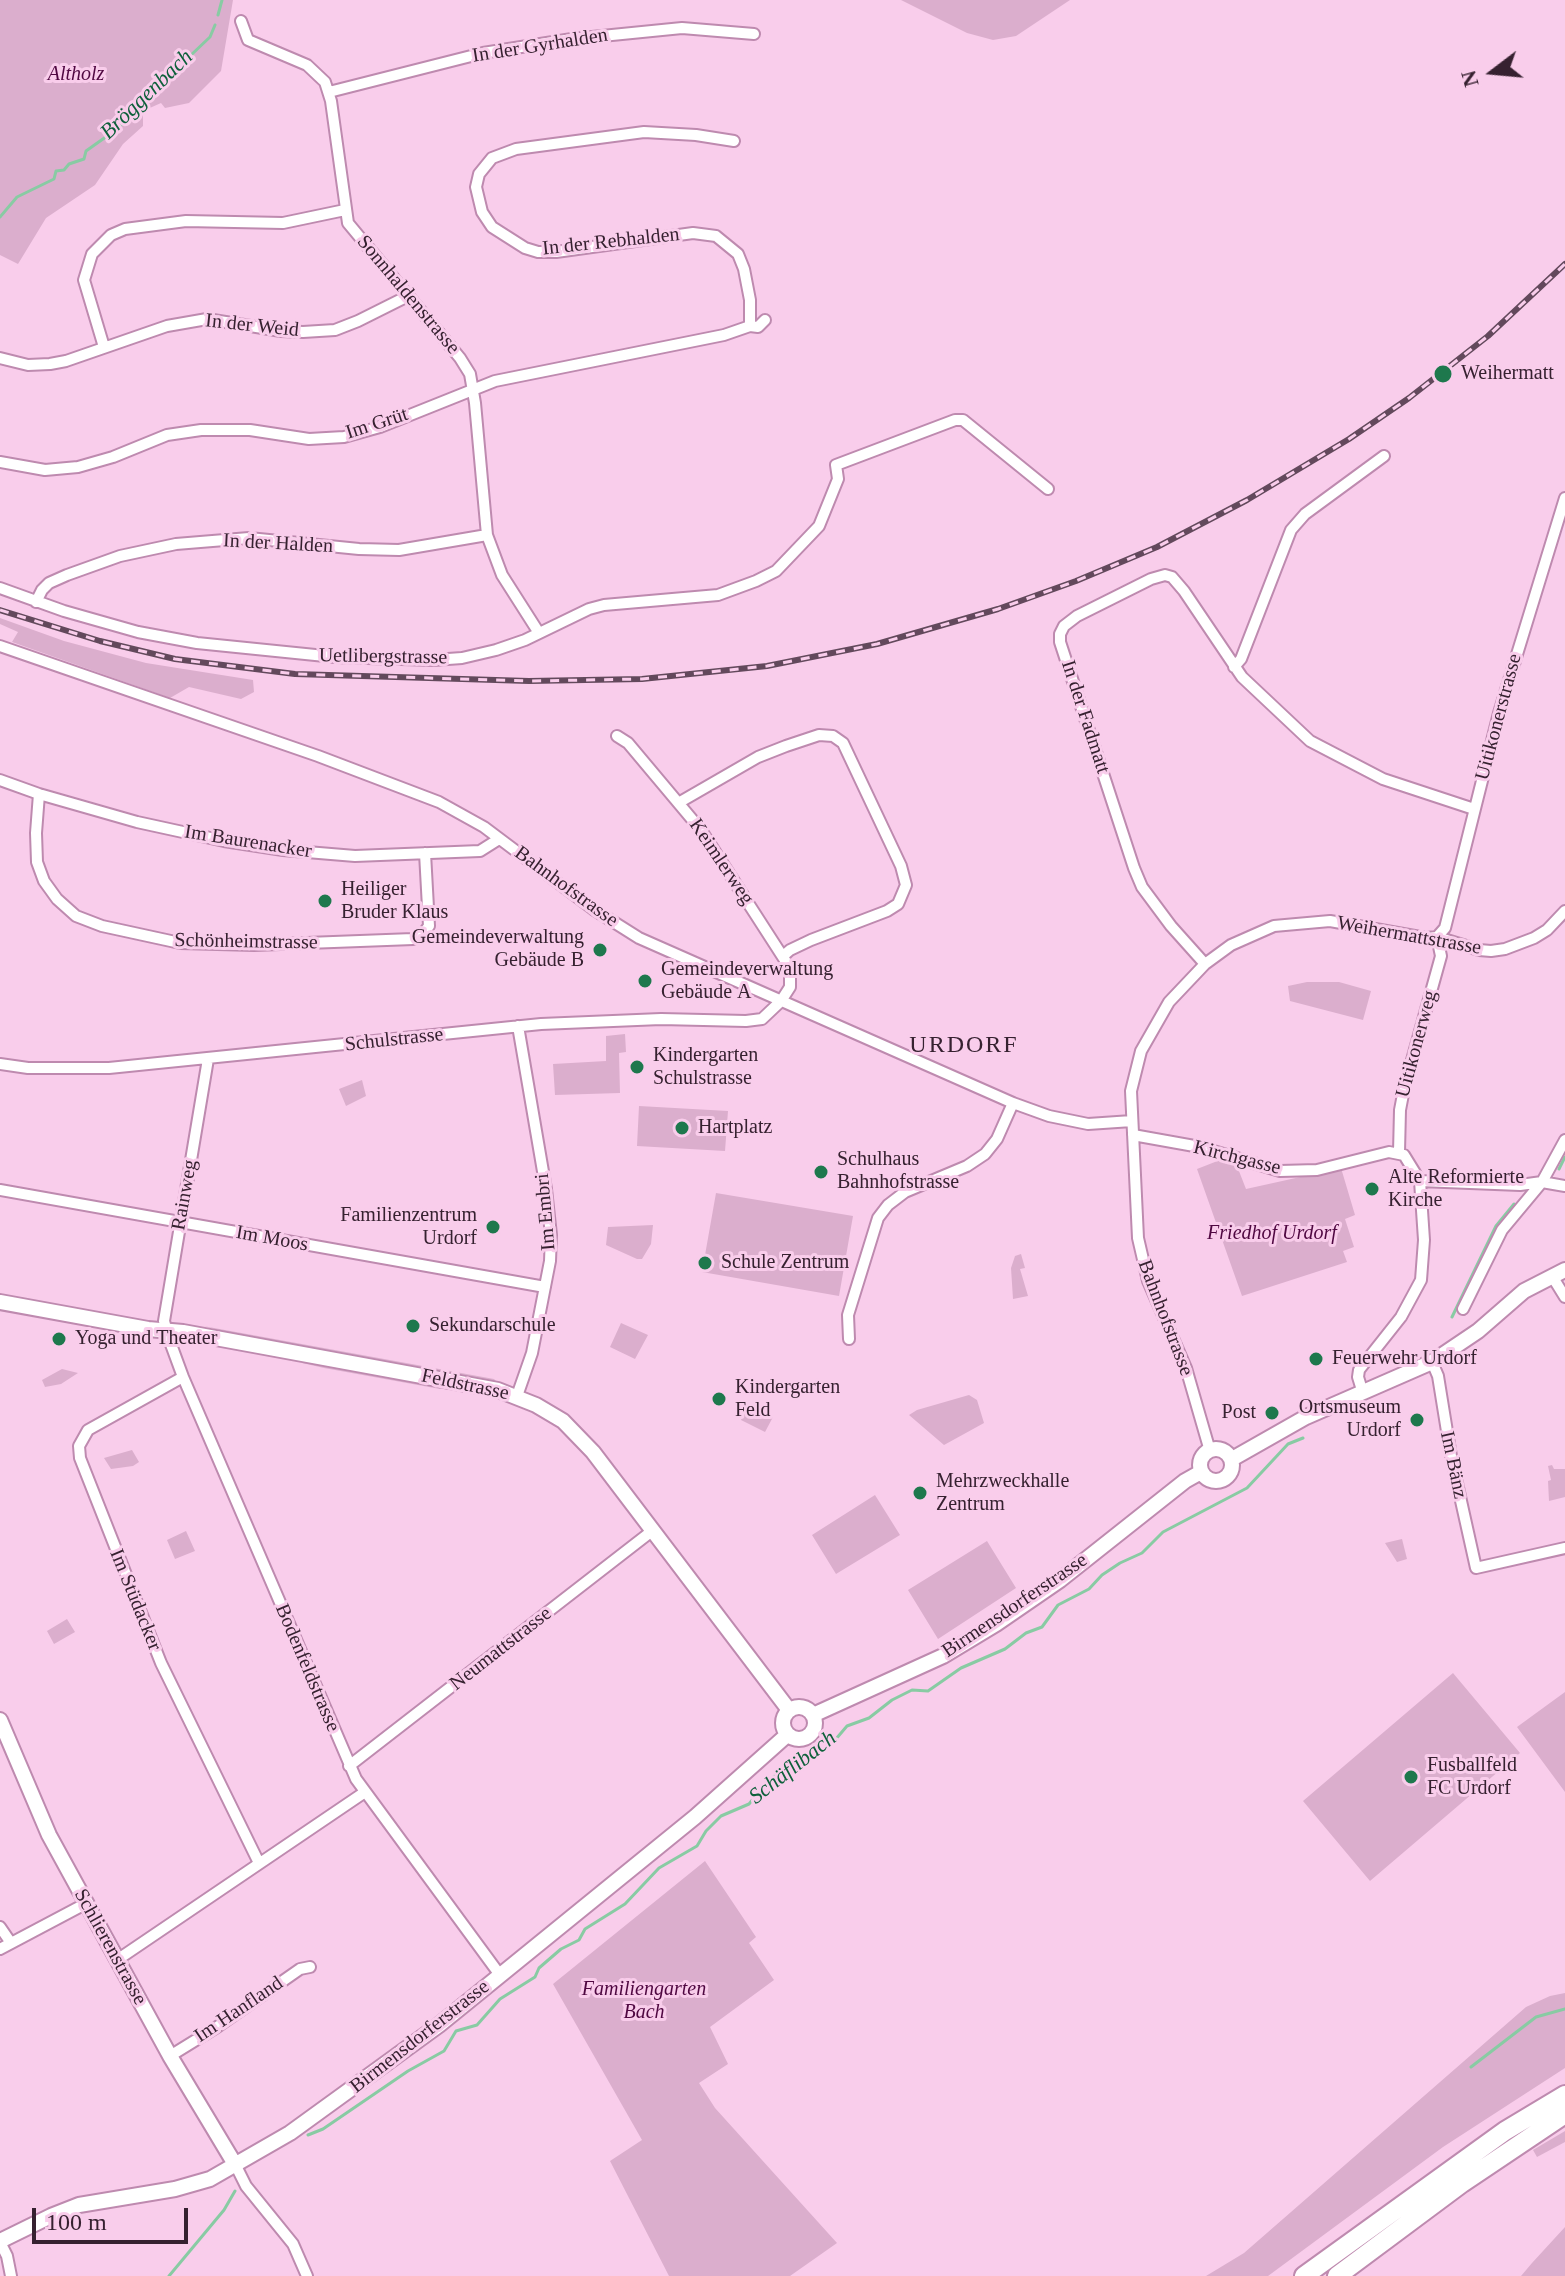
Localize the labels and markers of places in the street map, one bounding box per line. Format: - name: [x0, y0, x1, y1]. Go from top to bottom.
- place label: Weihermatt: [1461, 362, 1554, 386]
- marker: Weihermatt: [1432, 363, 1454, 385]
- place label: Heiliger Bruder Klaus: [341, 878, 448, 925]
- marker: Heiliger Bruder Klaus: [316, 892, 334, 910]
- place label: Gemeindeverwaltung Gebäude B: [412, 926, 584, 973]
- marker: Gemeindeverwaltung Gebäude B: [591, 941, 609, 959]
- place label: Gemeindeverwaltung Gebäude A: [661, 958, 833, 1005]
- marker: Gemeindeverwaltung Gebäude A: [636, 972, 654, 990]
- place label: Kindergarten Schulstrasse: [653, 1044, 758, 1091]
- marker: Kindergarten Schulstrasse: [628, 1058, 646, 1076]
- place label: Hartplatz: [698, 1116, 772, 1140]
- marker: Hartplatz: [673, 1119, 691, 1137]
- place label: Schulhaus Bahnhofstrasse: [837, 1148, 959, 1195]
- marker: Schulhaus Bahnhofstrasse: [812, 1163, 830, 1181]
- place label: Alte Reformierte Kirche: [1388, 1166, 1524, 1213]
- marker: Alte Reformierte Kirche: [1363, 1180, 1381, 1198]
- place label: Familienzentrum Urdorf: [340, 1204, 477, 1251]
- marker: Familienzentrum Urdorf: [484, 1218, 502, 1236]
- place label: Schule Zentrum: [721, 1251, 849, 1275]
- marker: Schule Zentrum: [696, 1254, 714, 1272]
- place label: Sekundarschule: [429, 1314, 556, 1338]
- marker: Sekundarschule: [404, 1317, 422, 1335]
- place label: Yoga und Theater: [75, 1327, 217, 1351]
- marker: Yoga und Theater: [50, 1330, 68, 1348]
- place label: Feuerwehr Urdorf: [1332, 1347, 1477, 1371]
- marker: Feuerwehr Urdorf: [1307, 1350, 1325, 1368]
- place label: Kindergarten Feld: [735, 1376, 840, 1423]
- marker: Kindergarten Feld: [710, 1390, 728, 1408]
- place label: Ortsmuseum Urdorf: [1299, 1396, 1401, 1443]
- place label: Post: [1222, 1401, 1256, 1425]
- marker: Post: [1263, 1404, 1281, 1422]
- marker: Ortsmuseum Urdorf: [1408, 1411, 1426, 1429]
- place label: Mehrzweckhalle Zentrum: [936, 1470, 1069, 1517]
- marker: Mehrzweckhalle Zentrum: [911, 1484, 929, 1502]
- place label: Fusballfeld FC Urdorf: [1427, 1754, 1517, 1801]
- marker: Fusballfeld FC Urdorf: [1402, 1768, 1420, 1786]

